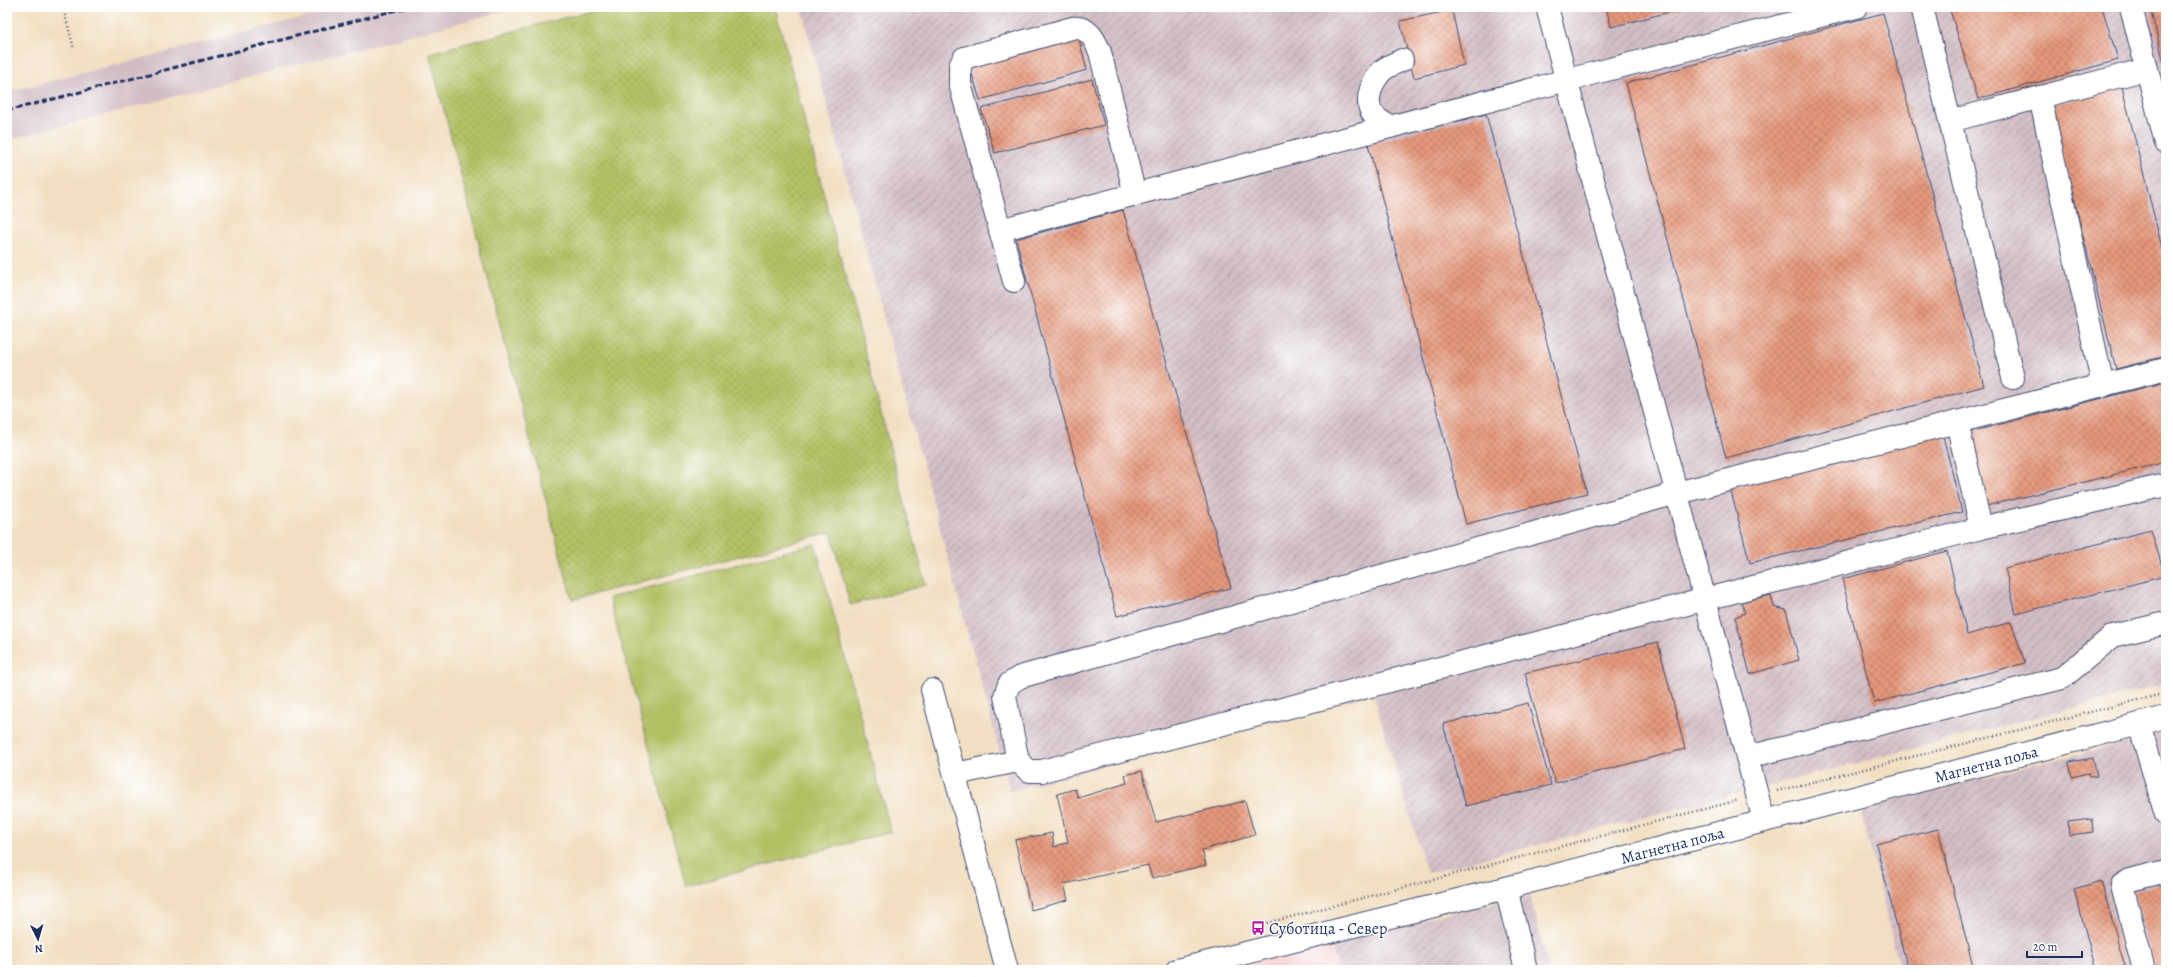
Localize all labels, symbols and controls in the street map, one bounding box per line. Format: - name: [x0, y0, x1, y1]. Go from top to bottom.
- street label: Магнетна поља: [1932, 740, 2041, 789]
- street label: Магнетна поља: [1619, 822, 1727, 870]
- place label: Суботица - Север: [1269, 918, 1387, 940]
- north arrow: [18, 919, 58, 959]
- bus stop icon: Суботица - Север: [1250, 920, 1266, 936]
- scale bar: [2027, 933, 2082, 959]
- text: 20 m: [2033, 939, 2057, 955]
- text: N: [34, 941, 43, 956]

